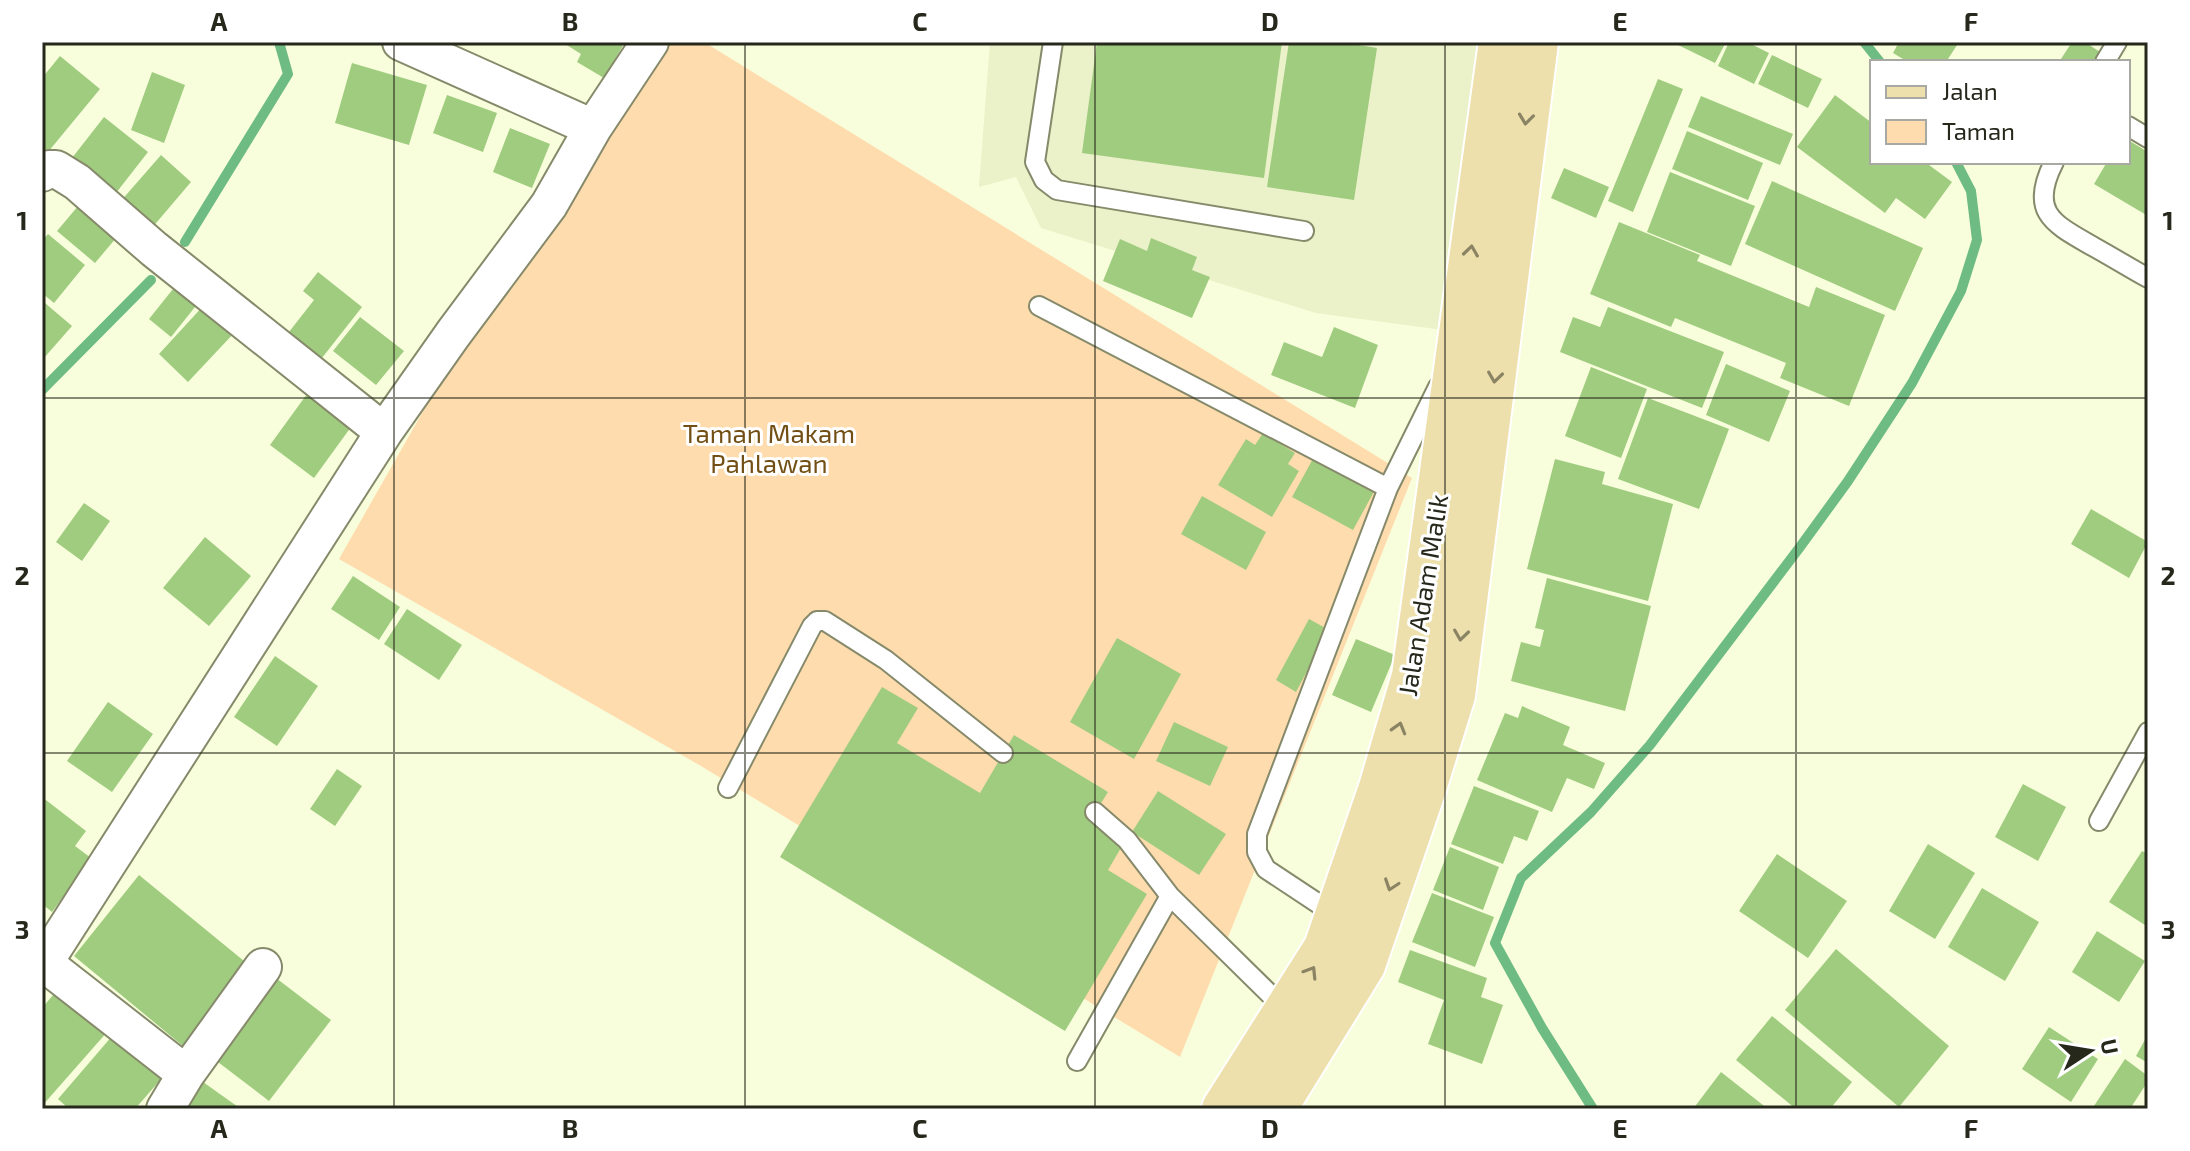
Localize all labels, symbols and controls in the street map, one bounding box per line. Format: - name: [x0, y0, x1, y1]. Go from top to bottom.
- text: A: [211, 5, 228, 36]
- text: B: [562, 5, 578, 36]
- text: C: [912, 5, 928, 36]
- text: D: [1261, 5, 1279, 36]
- text: E: [1612, 5, 1628, 36]
- text: F: [1964, 5, 1978, 36]
- legend: [1870, 60, 2130, 164]
- text: Jalan: [1942, 76, 1998, 105]
- one-way arrow: [1517, 113, 1534, 126]
- text: Taman: [1942, 116, 2015, 145]
- text: 1: [16, 204, 28, 235]
- text: 1: [2162, 204, 2174, 235]
- one-way arrow: [1462, 244, 1479, 257]
- one-way arrow: [1487, 371, 1504, 384]
- park label: Taman Makam Pahlawan: [683, 417, 855, 478]
- street label: Jalan Adam Malik: [1391, 492, 1453, 698]
- text: 2: [14, 559, 30, 590]
- text: 2: [2160, 559, 2176, 590]
- one-way arrow: [1453, 628, 1470, 642]
- one-way arrow: [1389, 722, 1406, 736]
- one-way arrow: [1385, 877, 1401, 891]
- text: 3: [15, 913, 29, 944]
- text: 3: [2161, 913, 2175, 944]
- one-way arrow: [1301, 967, 1316, 981]
- north arrow: [2050, 1011, 2130, 1091]
- text: U: [2096, 1037, 2125, 1057]
- text: A: [211, 1112, 228, 1143]
- text: B: [562, 1112, 578, 1143]
- text: C: [912, 1112, 928, 1143]
- text: D: [1261, 1112, 1279, 1143]
- text: E: [1612, 1112, 1628, 1143]
- text: F: [1964, 1112, 1978, 1143]

